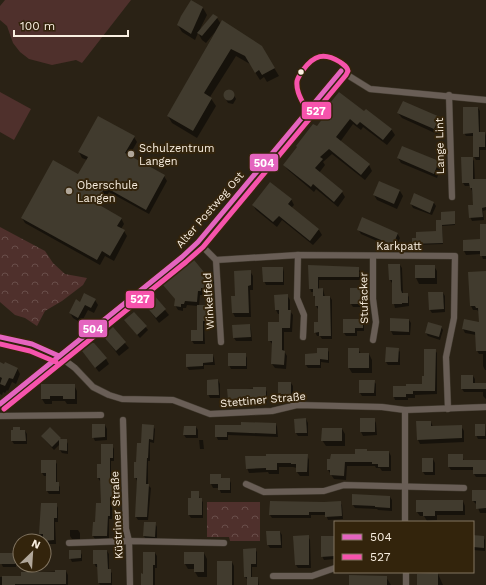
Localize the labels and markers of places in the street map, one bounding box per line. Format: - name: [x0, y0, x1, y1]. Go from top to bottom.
- unlabelled marker: [296, 67, 306, 77]
- place label: Schulzentrum Langen: [139, 142, 214, 168]
- marker: Schulzentrum Langen: [126, 149, 136, 159]
- place label: Oberschule Langen: [77, 179, 138, 205]
- marker: Oberschule Langen: [64, 186, 74, 196]

